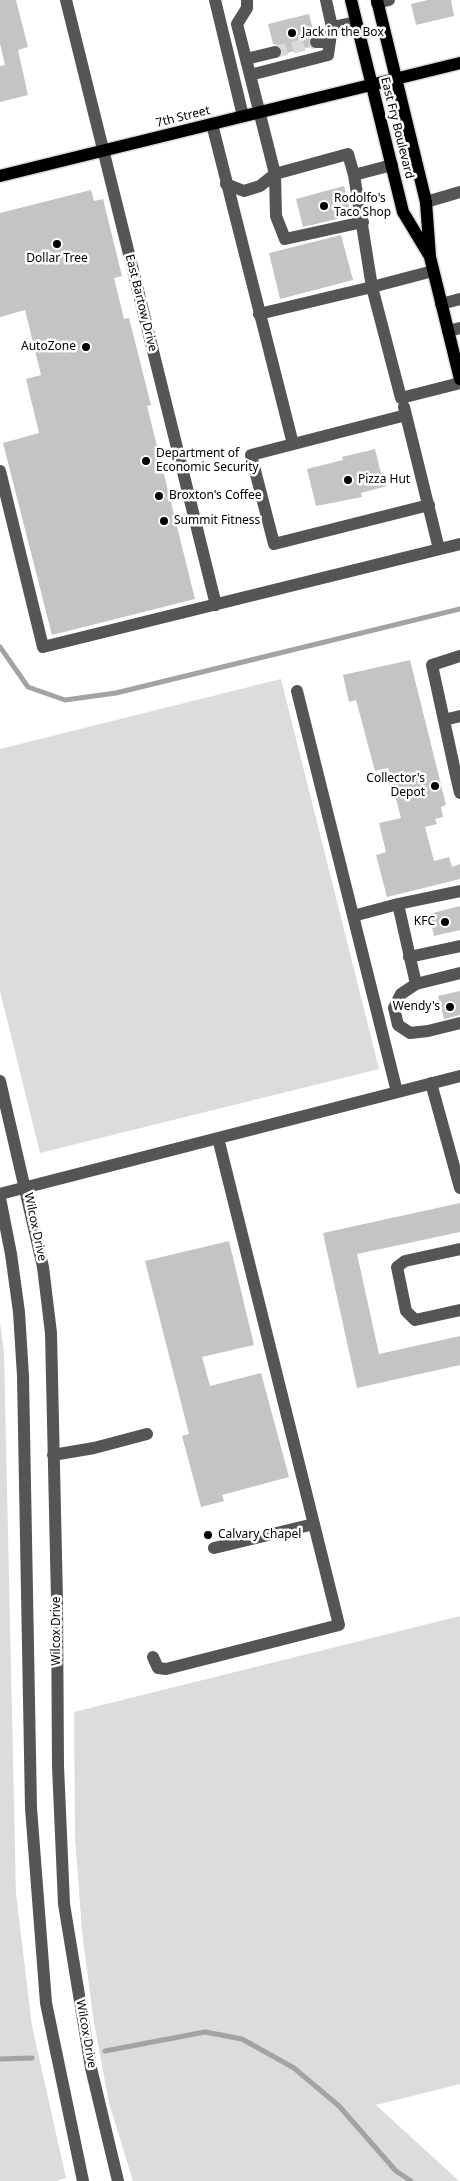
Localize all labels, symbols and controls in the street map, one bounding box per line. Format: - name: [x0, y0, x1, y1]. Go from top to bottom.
- place label: Jack in the Box: [302, 26, 384, 40]
- marker: Jack in the Box: [286, 27, 298, 39]
- street label: East Fry Boulevard: [377, 76, 417, 180]
- street label: 7th Street: [154, 103, 212, 131]
- place label: Rodolfo's Taco Shop: [334, 192, 391, 220]
- marker: Rodolfo's Taco Shop: [318, 200, 330, 212]
- marker: Dollar Tree: [51, 238, 63, 250]
- place label: Dollar Tree: [26, 252, 88, 266]
- street label: East Bartow Drive: [122, 253, 160, 353]
- place label: AutoZone: [21, 340, 76, 354]
- marker: AutoZone: [80, 341, 92, 353]
- place label: Department of Economic Security: [156, 447, 259, 475]
- marker: Department of Economic Security: [140, 455, 152, 467]
- place label: Pizza Hut: [358, 473, 410, 487]
- marker: Pizza Hut: [342, 474, 354, 486]
- place label: Broxton's Coffee: [169, 489, 262, 503]
- marker: Broxton's Coffee: [153, 490, 165, 502]
- place label: Summit Fitness: [174, 514, 260, 528]
- marker: Summit Fitness: [158, 515, 170, 527]
- place label: Collector's Depot: [366, 772, 425, 800]
- marker: Collector's Depot: [429, 780, 441, 792]
- place label: KFC: [414, 915, 435, 929]
- marker: KFC: [439, 916, 451, 928]
- place label: Wendy's: [393, 1000, 440, 1014]
- marker: Wendy's: [444, 1001, 456, 1013]
- street label: Wilcox Drive: [21, 1192, 49, 1262]
- place label: Calvary Chapel: [218, 1528, 301, 1542]
- marker: Calvary Chapel: [202, 1529, 214, 1541]
- street label: Wilcox Drive: [50, 1596, 64, 1666]
- street label: Wilcox Drive: [73, 1999, 99, 2069]

